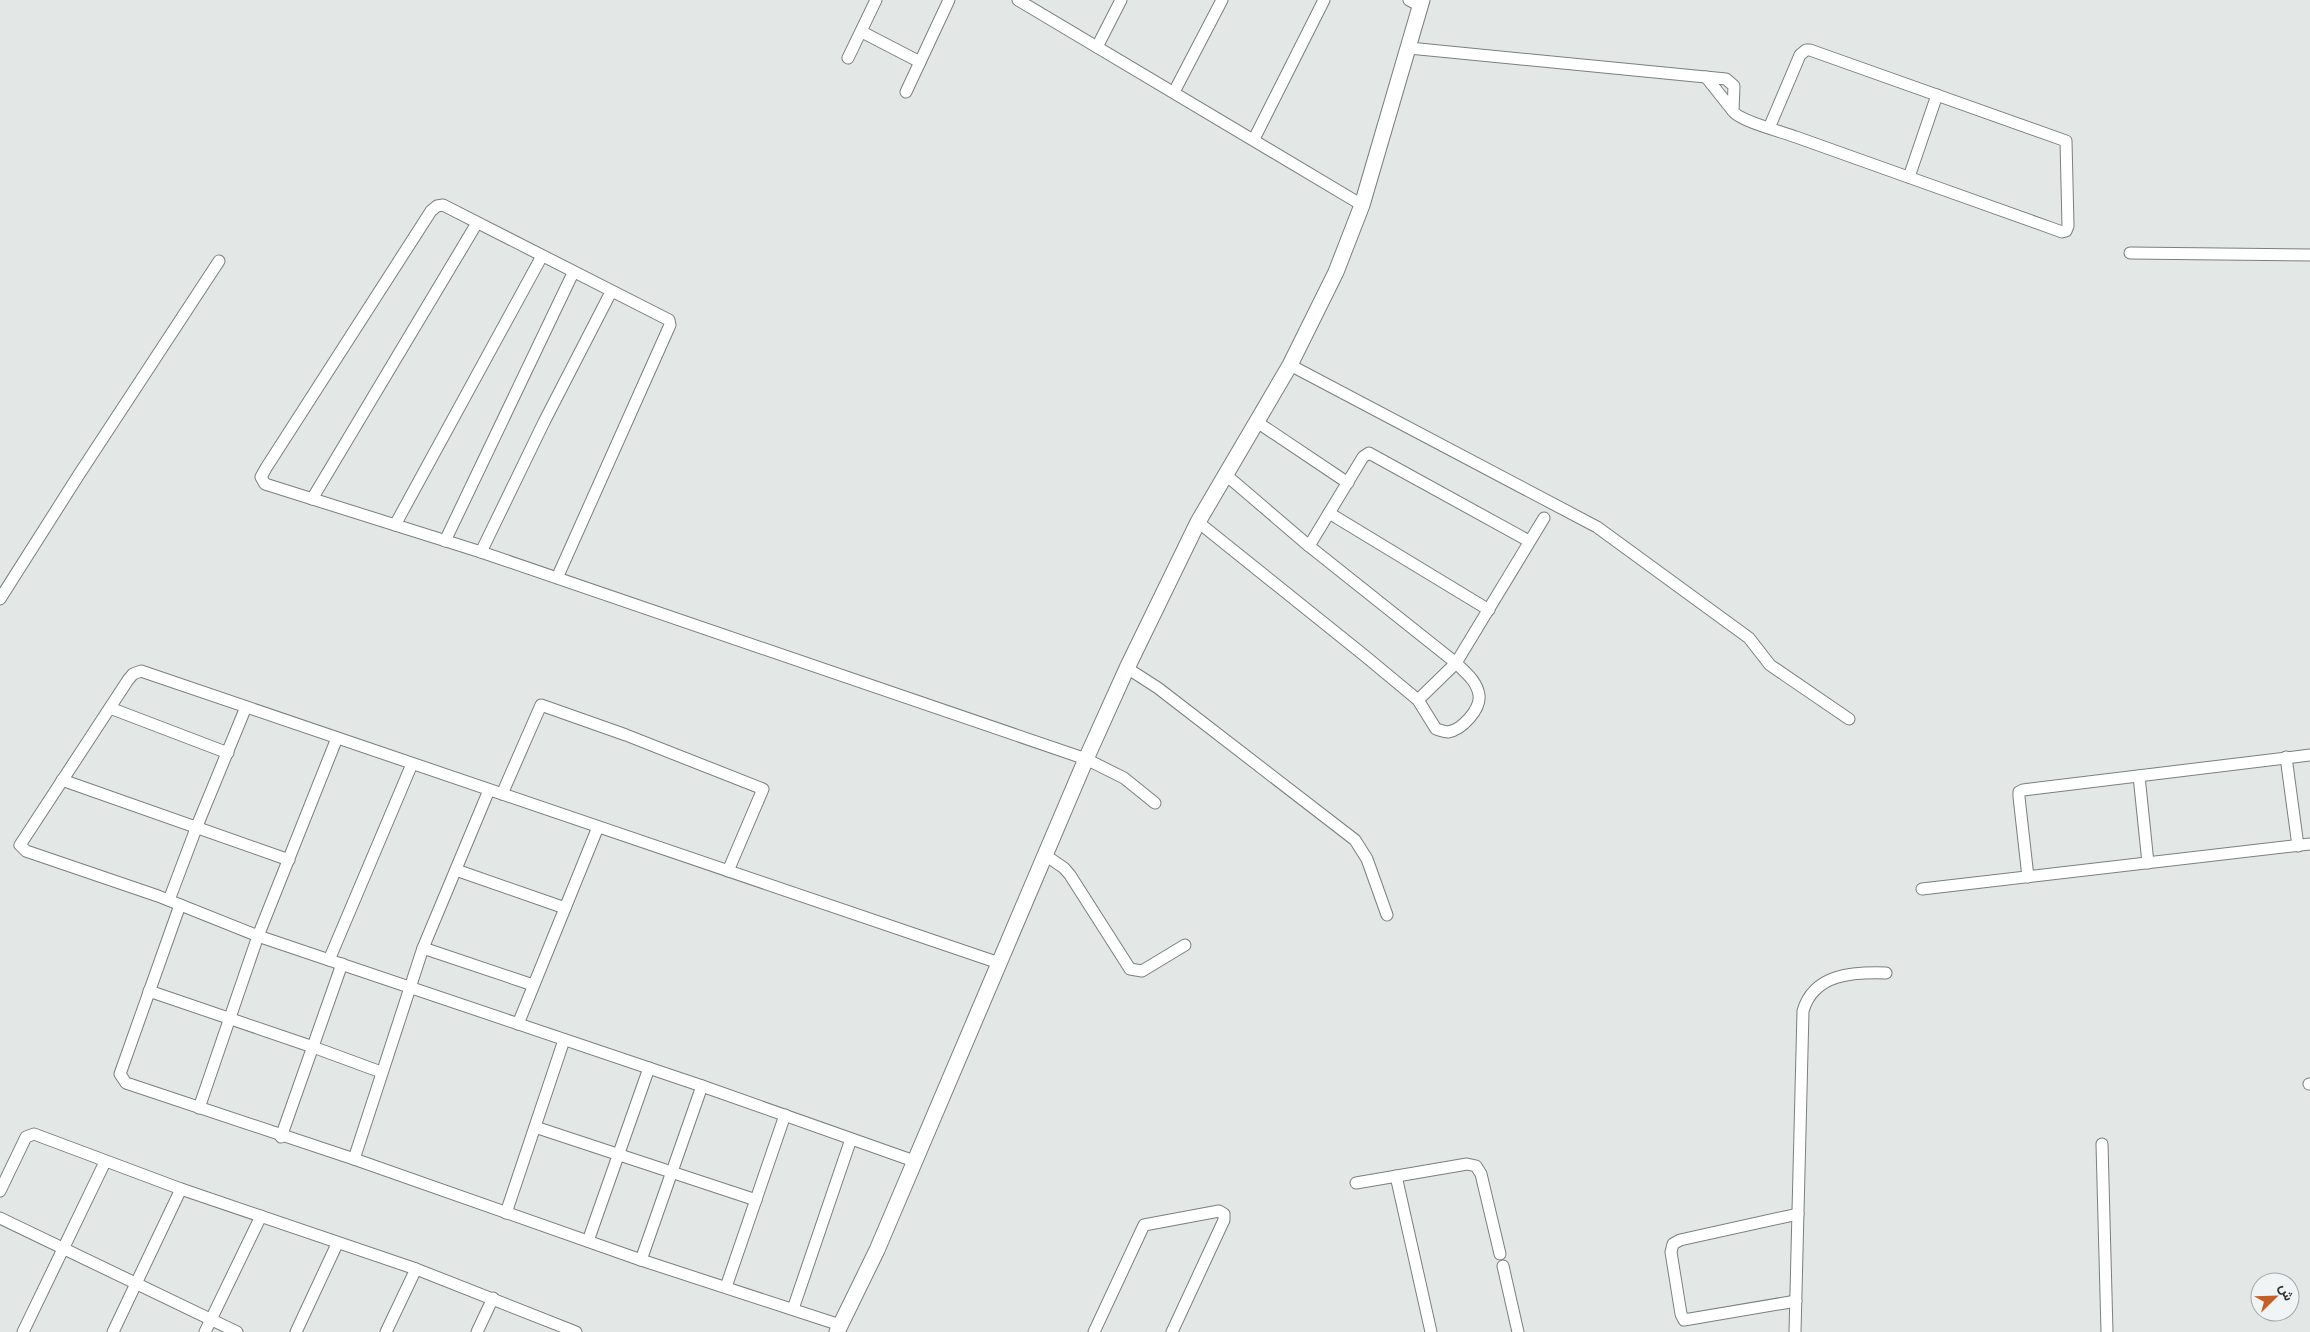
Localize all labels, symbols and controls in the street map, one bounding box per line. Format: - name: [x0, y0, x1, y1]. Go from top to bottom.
- north arrow: [2250, 1272, 2300, 1322]
- text: ش: [2275, 1281, 2299, 1303]

